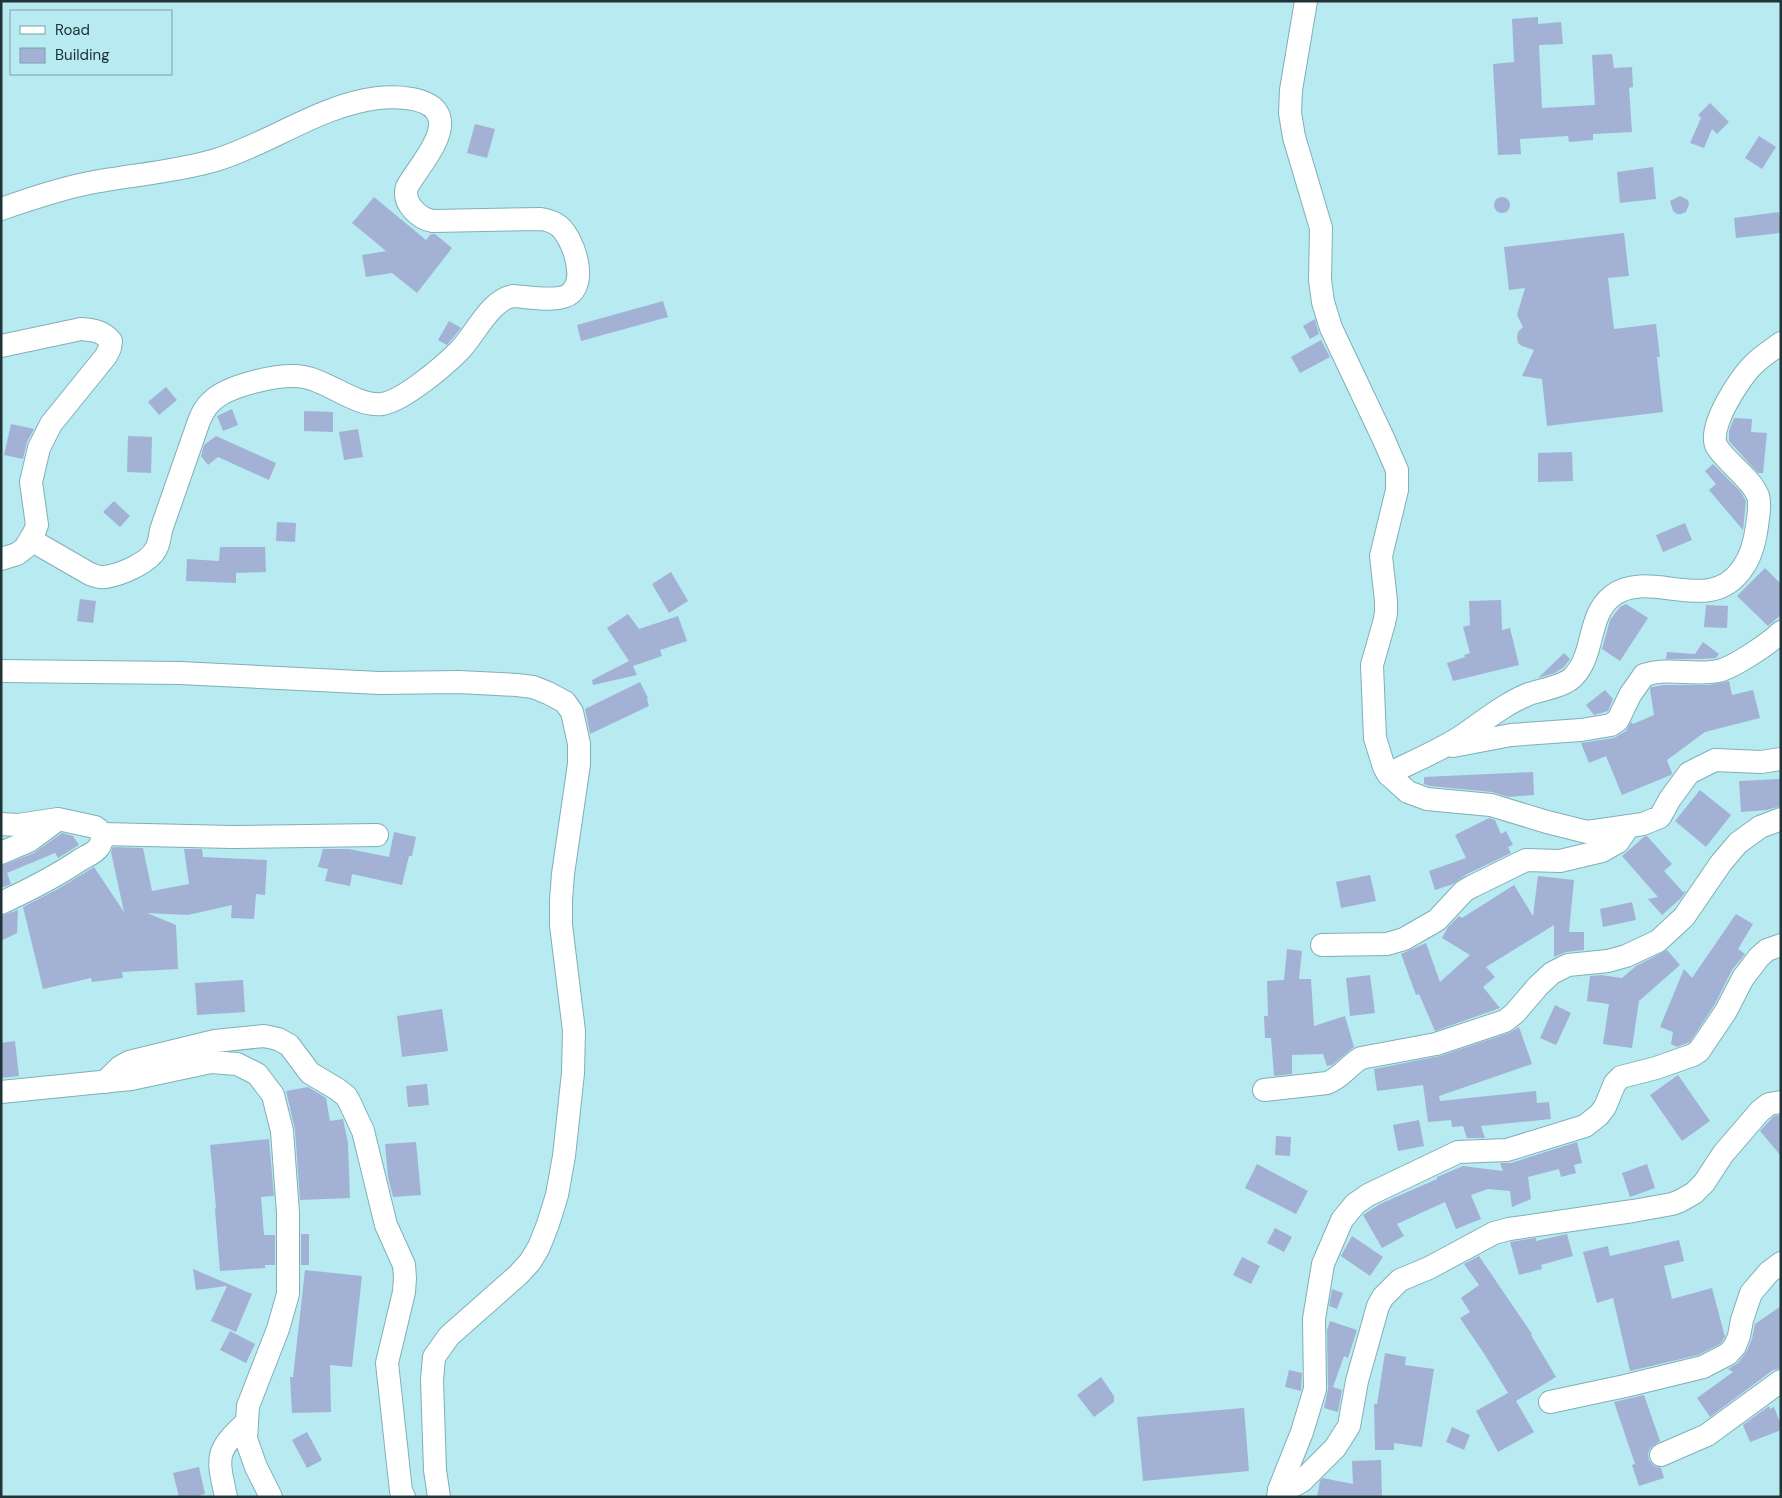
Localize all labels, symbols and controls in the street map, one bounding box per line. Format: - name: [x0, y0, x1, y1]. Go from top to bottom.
- legend: [10, 10, 172, 75]
- text: Road: [55, 20, 90, 40]
- text: Building: [55, 45, 110, 65]

